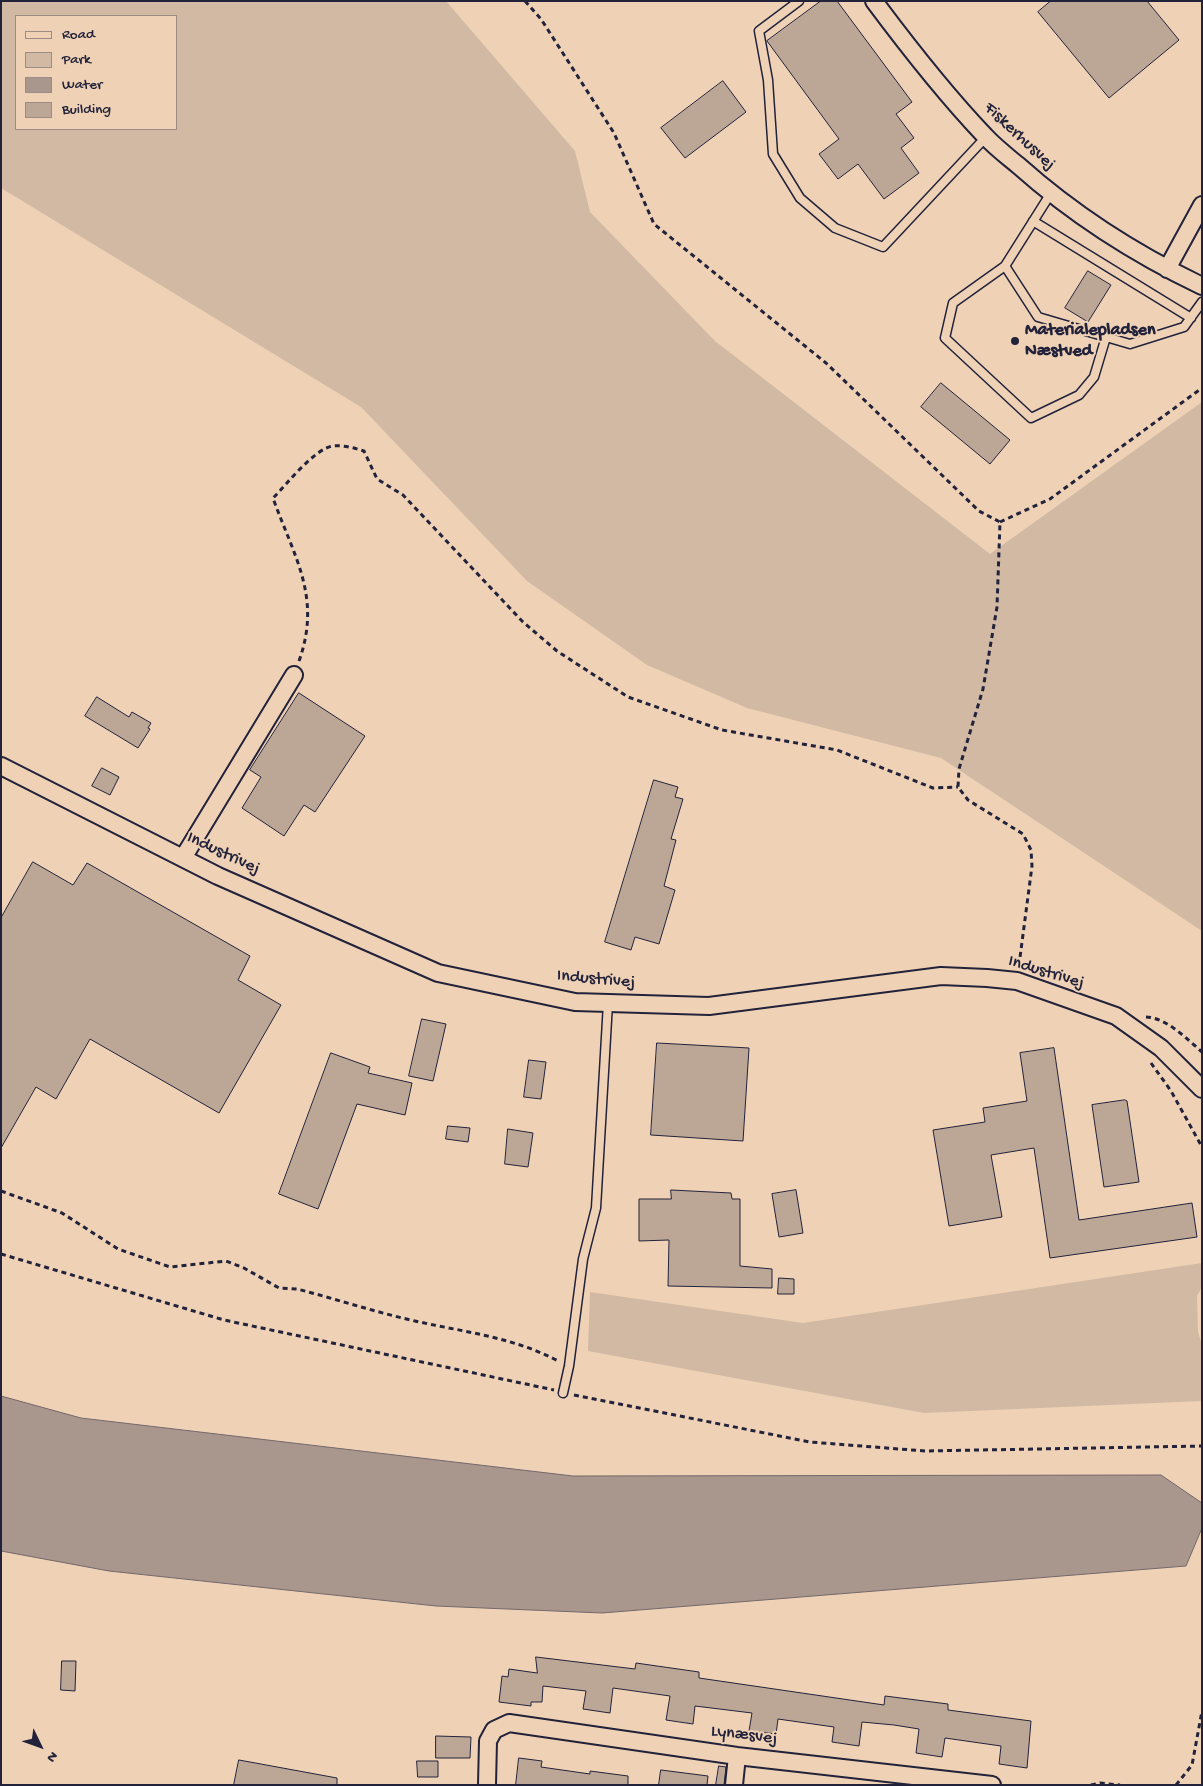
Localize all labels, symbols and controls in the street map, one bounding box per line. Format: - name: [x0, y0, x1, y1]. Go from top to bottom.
- legend: [15, 15, 178, 130]
- text: Road: [62, 26, 95, 44]
- text: Park: [62, 51, 91, 69]
- text: Water: [62, 76, 102, 94]
- street label: Fiskerhusvej: [978, 98, 1060, 176]
- text: Building: [62, 101, 111, 119]
- place label: Materialepladsen Næstved: [1025, 320, 1155, 362]
- marker: Materialepladsen Næstved: [1009, 335, 1021, 347]
- street label: Industrivej: [183, 828, 263, 880]
- street label: Industrivej: [1005, 951, 1087, 995]
- street label: Industrivej: [556, 966, 636, 994]
- north arrow: [15, 1721, 65, 1771]
- street label: Lynæsvej: [709, 1721, 779, 1751]
- text: N: [42, 1747, 61, 1765]

